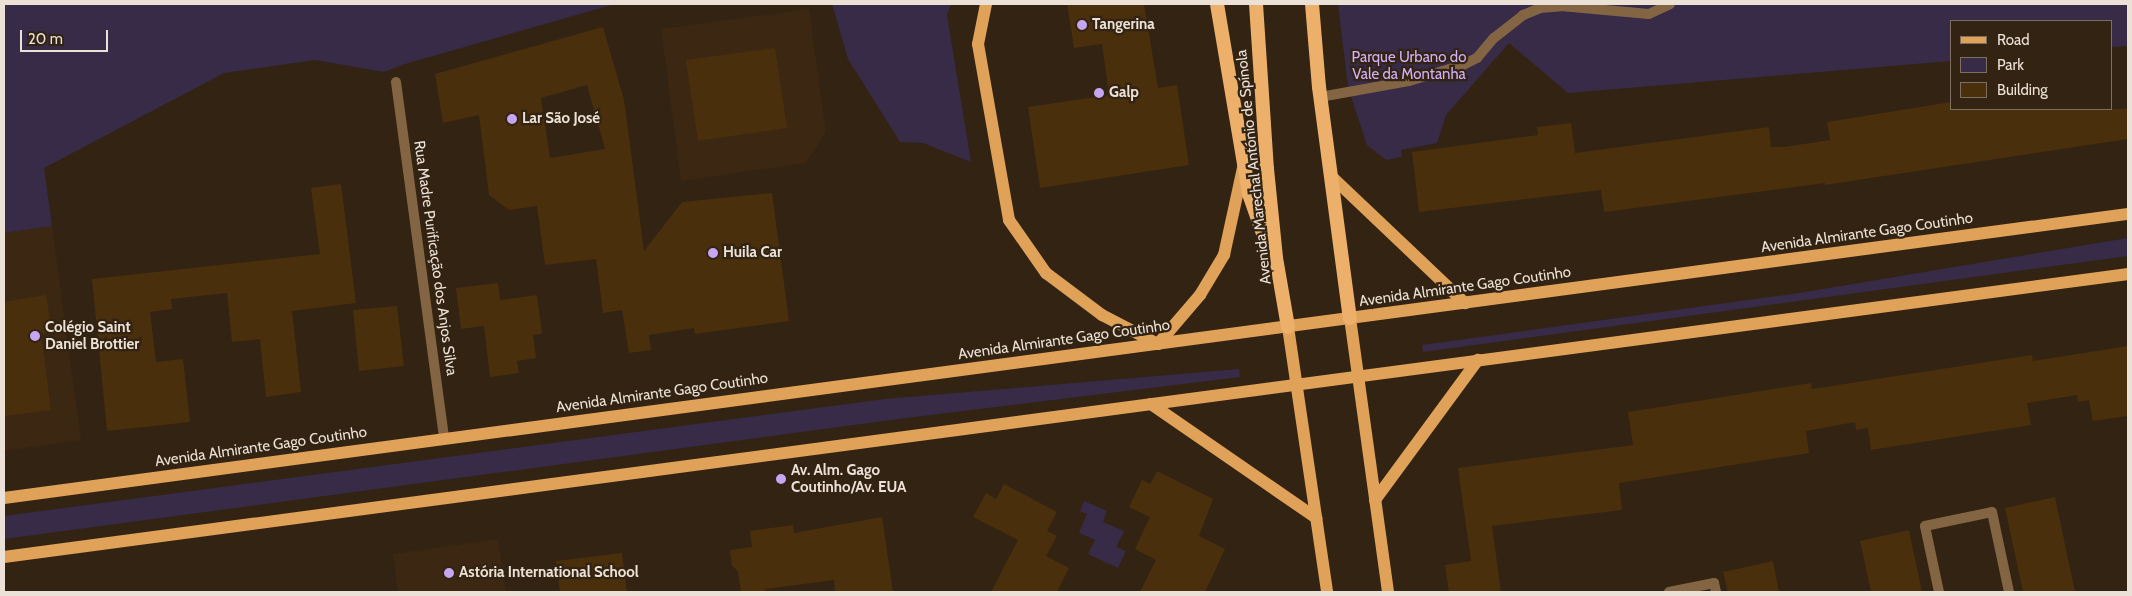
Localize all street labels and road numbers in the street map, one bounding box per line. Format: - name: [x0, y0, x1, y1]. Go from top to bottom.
- street label: Avenida Marechal António de Spínola: [1233, 49, 1275, 285]
- street label: Rua Madre Purificação dos Anjos Silva: [410, 139, 460, 377]
- street label: Avenida Almirante Gago Coutinho: [1760, 209, 1974, 257]
- street label: Avenida Almirante Gago Coutinho: [1358, 263, 1572, 311]
- street label: Avenida Almirante Gago Coutinho: [957, 316, 1171, 364]
- street label: Avenida Almirante Gago Coutinho: [555, 369, 769, 417]
- street label: Avenida Almirante Gago Coutinho: [154, 423, 368, 471]

